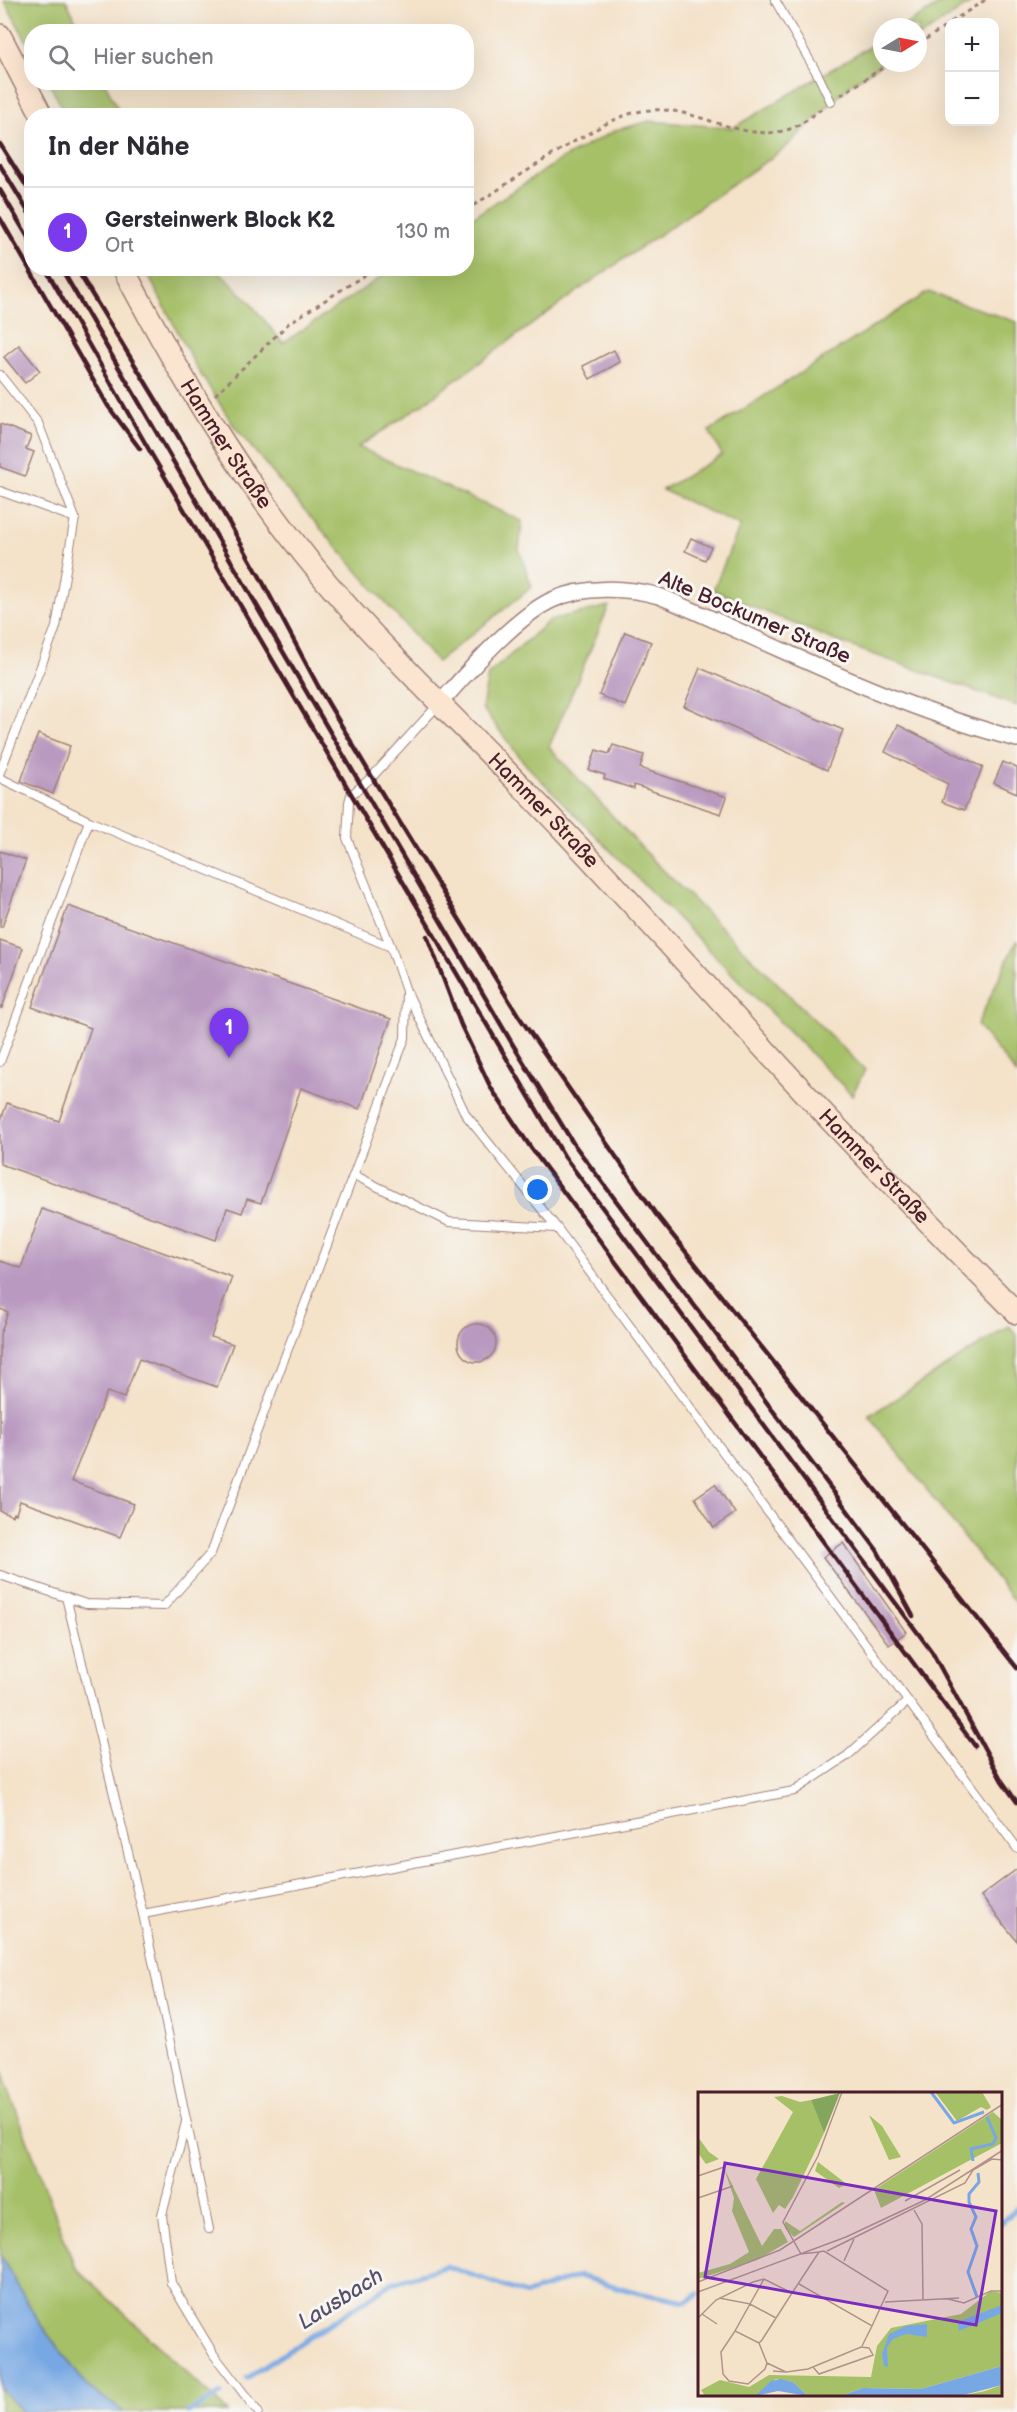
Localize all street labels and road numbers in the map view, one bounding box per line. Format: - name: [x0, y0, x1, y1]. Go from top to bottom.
- street label: Hammer Straße: [174, 375, 277, 514]
- street label: Alte Bockumer Straße: [655, 566, 854, 669]
- street label: Hammer Straße: [483, 748, 604, 873]
- street label: Hammer Straße: [813, 1104, 935, 1229]

